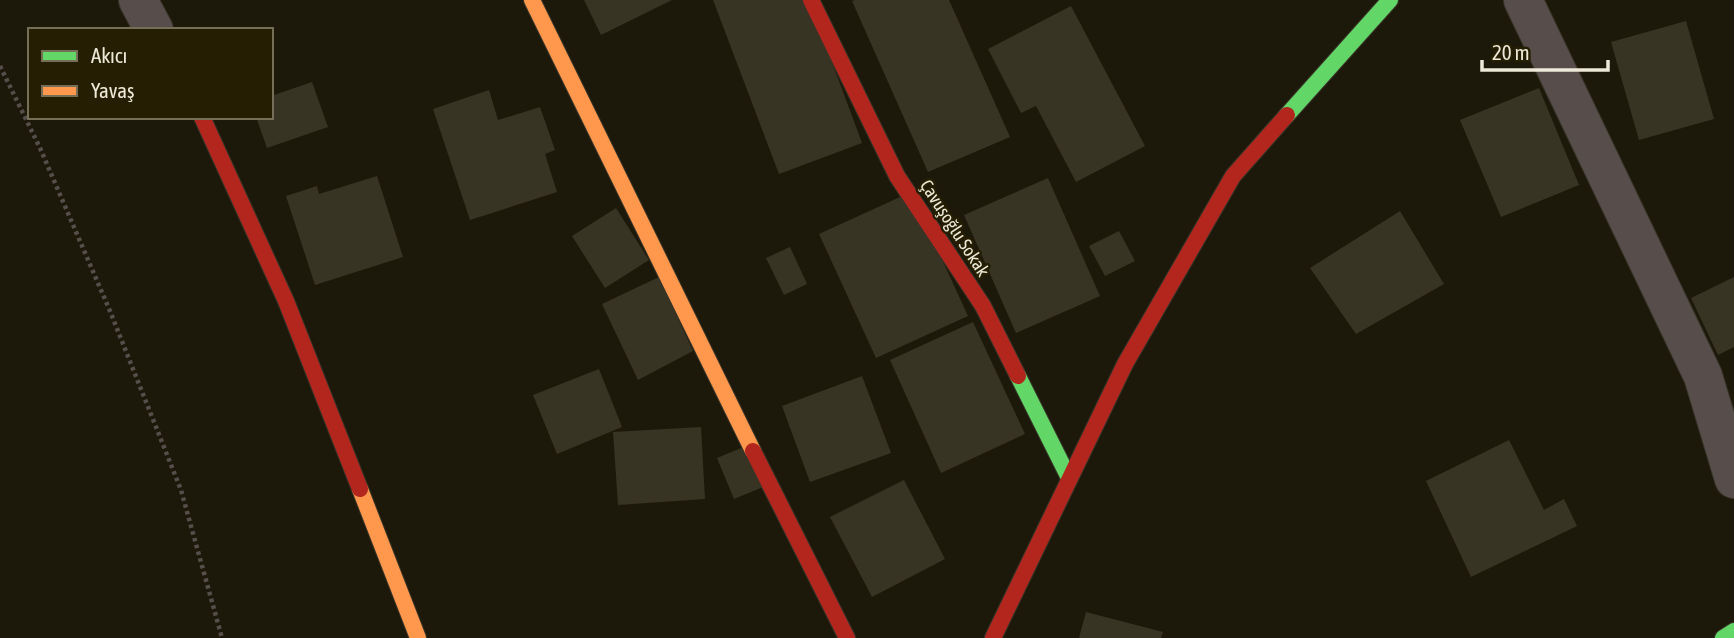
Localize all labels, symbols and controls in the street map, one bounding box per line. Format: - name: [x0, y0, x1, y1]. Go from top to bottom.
- legend: [28, 28, 273, 119]
- scale bar: [1482, 28, 1608, 72]
- text: 20 m: [1492, 40, 1530, 64]
- text: Akıcı: [91, 43, 127, 67]
- text: Yavaş: [91, 78, 134, 102]
- street label: Çavuşoğlu Sokak: [916, 176, 994, 280]

